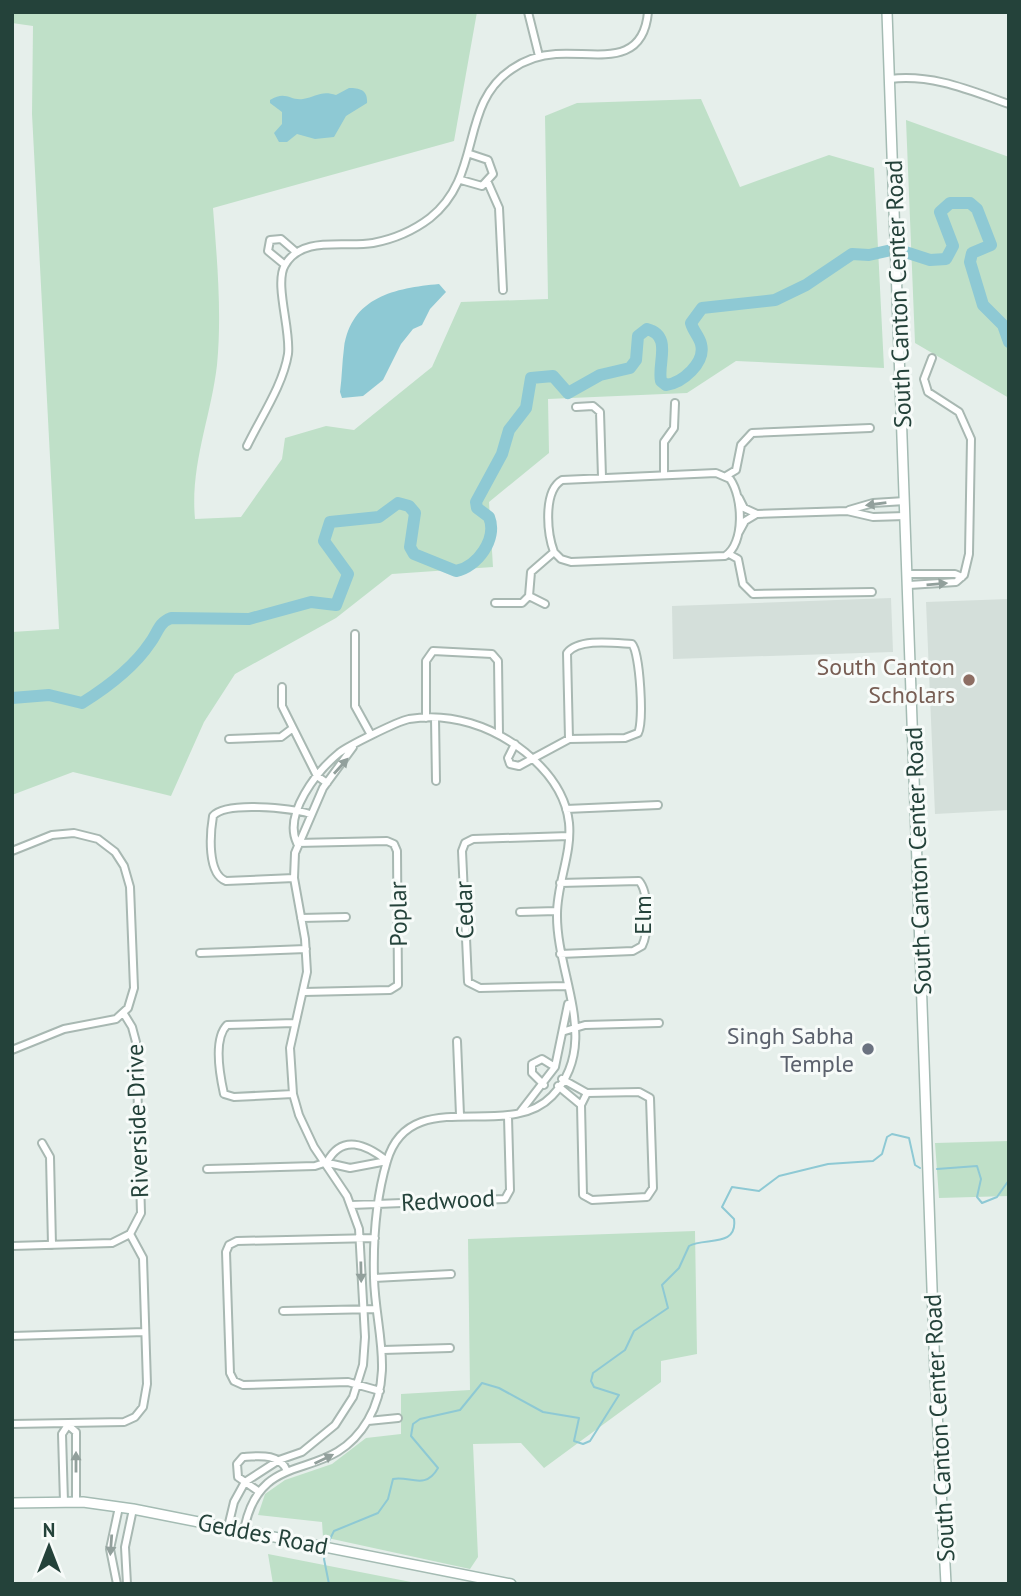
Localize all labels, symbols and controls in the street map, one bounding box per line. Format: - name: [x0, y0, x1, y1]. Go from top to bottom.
- street label: South Canton Center Road: [878, 159, 918, 429]
- one-way arrow: [865, 499, 887, 510]
- one-way arrow: [926, 578, 948, 589]
- place label: South Canton Scholars: [817, 651, 955, 710]
- marker: South Canton Scholars: [961, 672, 977, 688]
- street label: South Canton Center Road: [898, 726, 938, 996]
- one-way arrow: [333, 757, 349, 775]
- street label: Cedar: [447, 880, 481, 940]
- street label: Poplar: [382, 881, 414, 947]
- street label: Elm: [627, 895, 658, 935]
- place label: Singh Sabha Temple: [727, 1020, 854, 1079]
- marker: Singh Sabha Temple: [860, 1041, 876, 1057]
- street label: Riverside Drive: [119, 1043, 155, 1199]
- street label: Redwood: [400, 1182, 496, 1218]
- one-way arrow: [355, 1261, 367, 1283]
- street label: South Canton Center Road: [916, 1293, 962, 1563]
- one-way arrow: [70, 1450, 82, 1472]
- one-way arrow: [314, 1454, 334, 1465]
- street label: Geddes Road: [195, 1506, 331, 1562]
- north arrow: [14, 1512, 84, 1582]
- text: N: [43, 1518, 55, 1542]
- one-way arrow: [106, 1535, 117, 1557]

